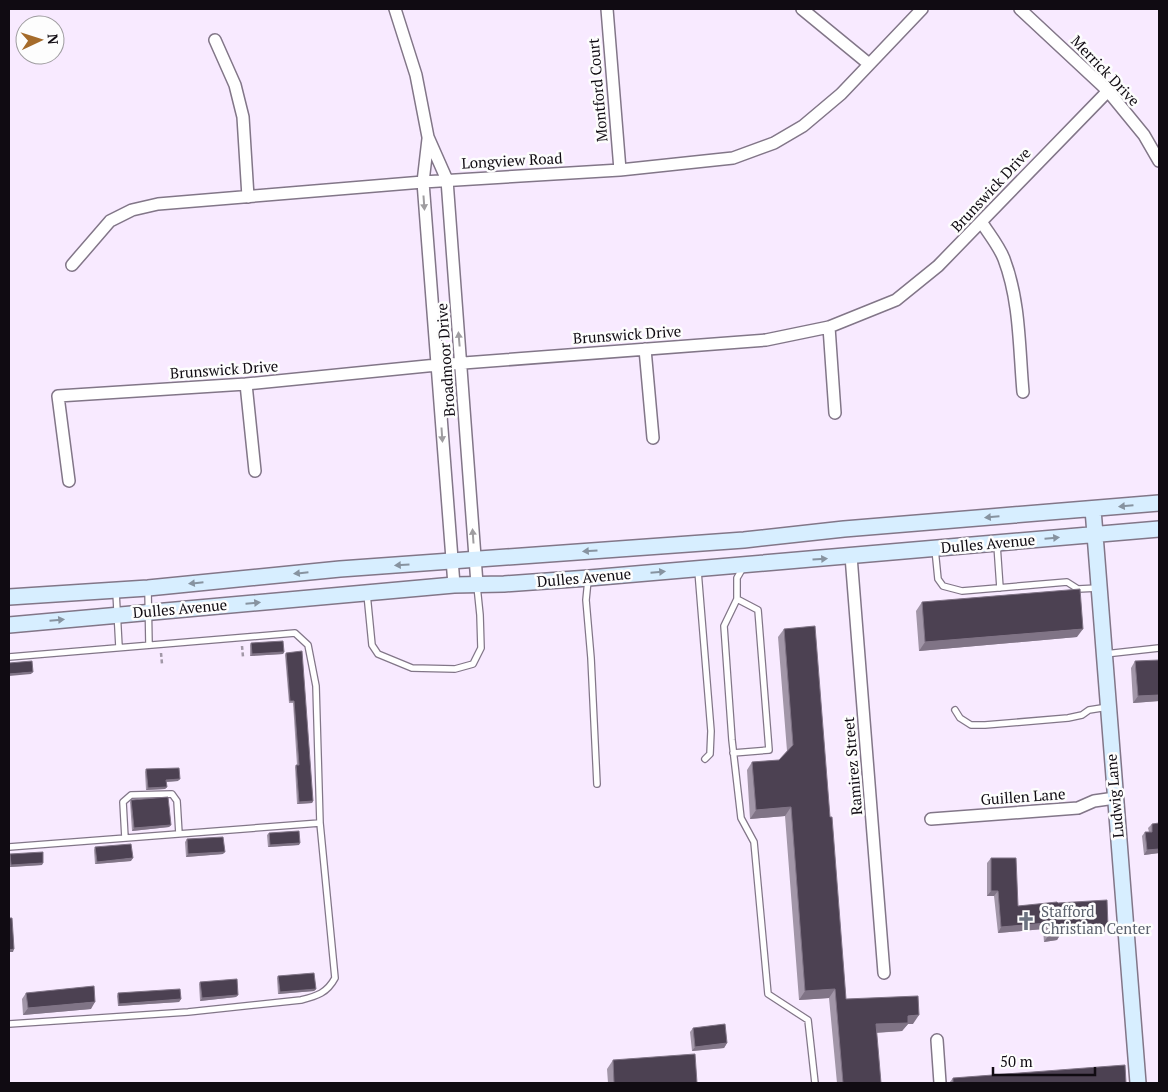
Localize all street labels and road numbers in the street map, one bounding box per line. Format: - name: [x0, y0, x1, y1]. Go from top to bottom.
- street label: Merrick Drive: [1067, 31, 1144, 110]
- street label: Montford Court: [582, 37, 612, 143]
- street label: Brunswick Drive: [946, 143, 1035, 236]
- street label: Longview Road: [461, 147, 563, 173]
- street label: Broadmoor Drive: [431, 303, 459, 418]
- street label: Brunswick Drive: [572, 320, 682, 348]
- street label: Brunswick Drive: [169, 355, 279, 383]
- street label: Dulles Avenue: [940, 529, 1036, 557]
- street label: Dulles Avenue: [536, 563, 632, 591]
- street label: Dulles Avenue: [132, 594, 228, 622]
- street label: Ramirez Street: [838, 716, 866, 816]
- street label: Ludwig Lane: [1100, 753, 1128, 839]
- street label: Guillen Lane: [980, 783, 1066, 809]

